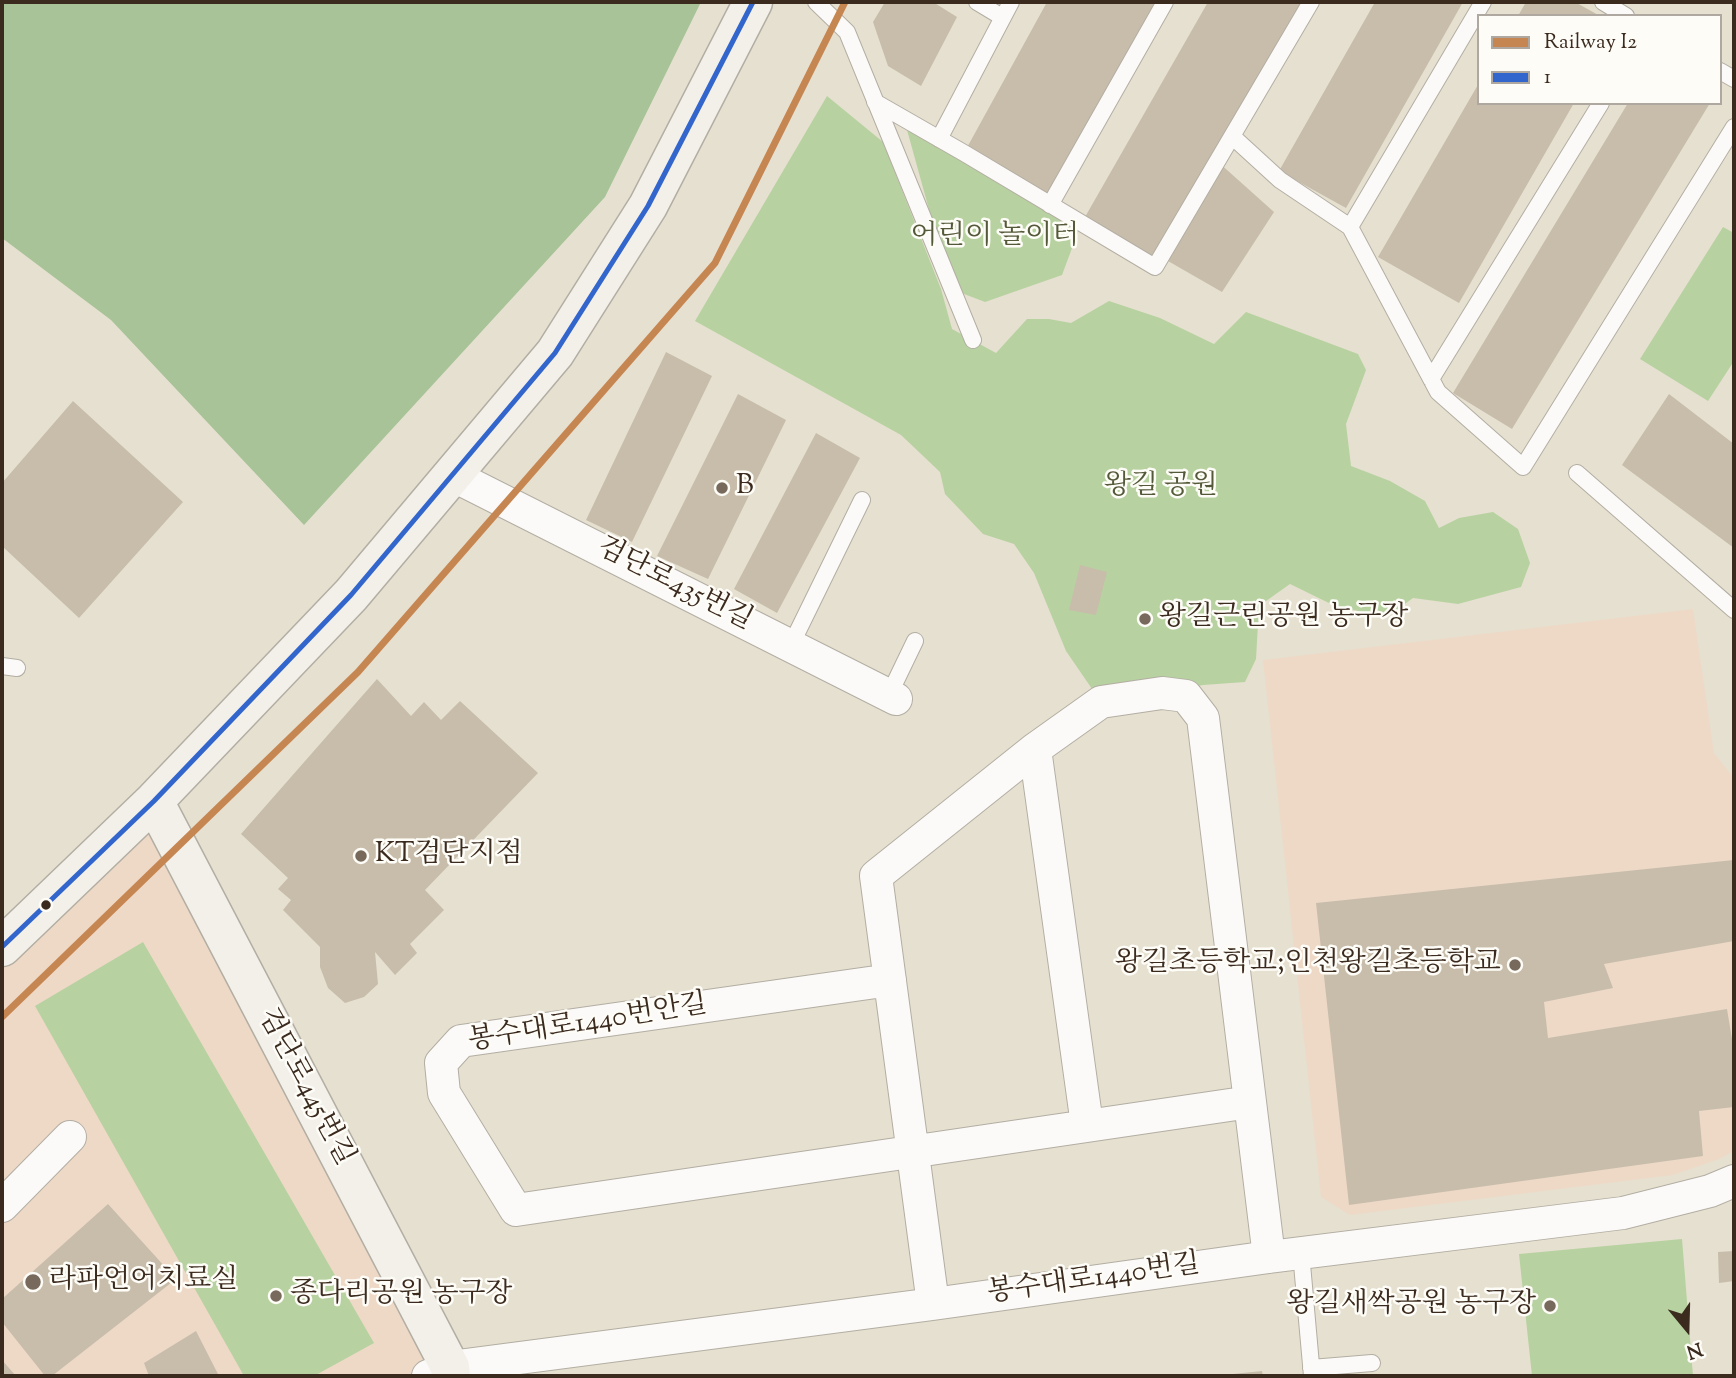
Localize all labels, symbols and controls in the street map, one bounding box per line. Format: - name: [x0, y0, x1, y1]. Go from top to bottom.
- legend: [1477, 14, 1722, 105]
- text: Railway I2: [1544, 28, 1637, 58]
- text: 1: [1544, 63, 1551, 93]
- park label: 어린이 놀이터: [911, 221, 1079, 255]
- place label: B: [736, 471, 754, 505]
- park label: 왕길 공원: [1104, 471, 1218, 505]
- marker: B: [714, 480, 730, 496]
- street label: 검단로435번길: [591, 532, 757, 640]
- place label: 왕길근린공원 농구장: [1159, 602, 1408, 636]
- marker: 왕길근린공원 농구장: [1137, 611, 1153, 627]
- place label: KT검단지점: [375, 839, 523, 873]
- marker: KT검단지점: [353, 848, 369, 864]
- unlabelled marker: [39, 898, 53, 912]
- place label: 왕길초등학교;인천왕길초등학교: [1115, 948, 1501, 982]
- marker: 왕길초등학교;인천왕길초등학교: [1507, 957, 1523, 973]
- street label: 봉수대로1440번안길: [466, 990, 710, 1060]
- street label: 검단로445번길: [249, 1004, 359, 1172]
- street label: 봉수대로1440번길: [985, 1249, 1203, 1313]
- place label: 라파언어치료실: [49, 1265, 238, 1299]
- marker: 라파언어치료실: [23, 1272, 43, 1292]
- place label: 종다리공원 농구장: [290, 1279, 512, 1313]
- marker: 종다리공원 농구장: [268, 1288, 284, 1304]
- place label: 왕길새싹공원 농구장: [1287, 1289, 1536, 1323]
- north arrow: [1652, 1294, 1722, 1364]
- marker: 왕길새싹공원 농구장: [1542, 1298, 1558, 1314]
- text: N: [1682, 1334, 1706, 1365]

